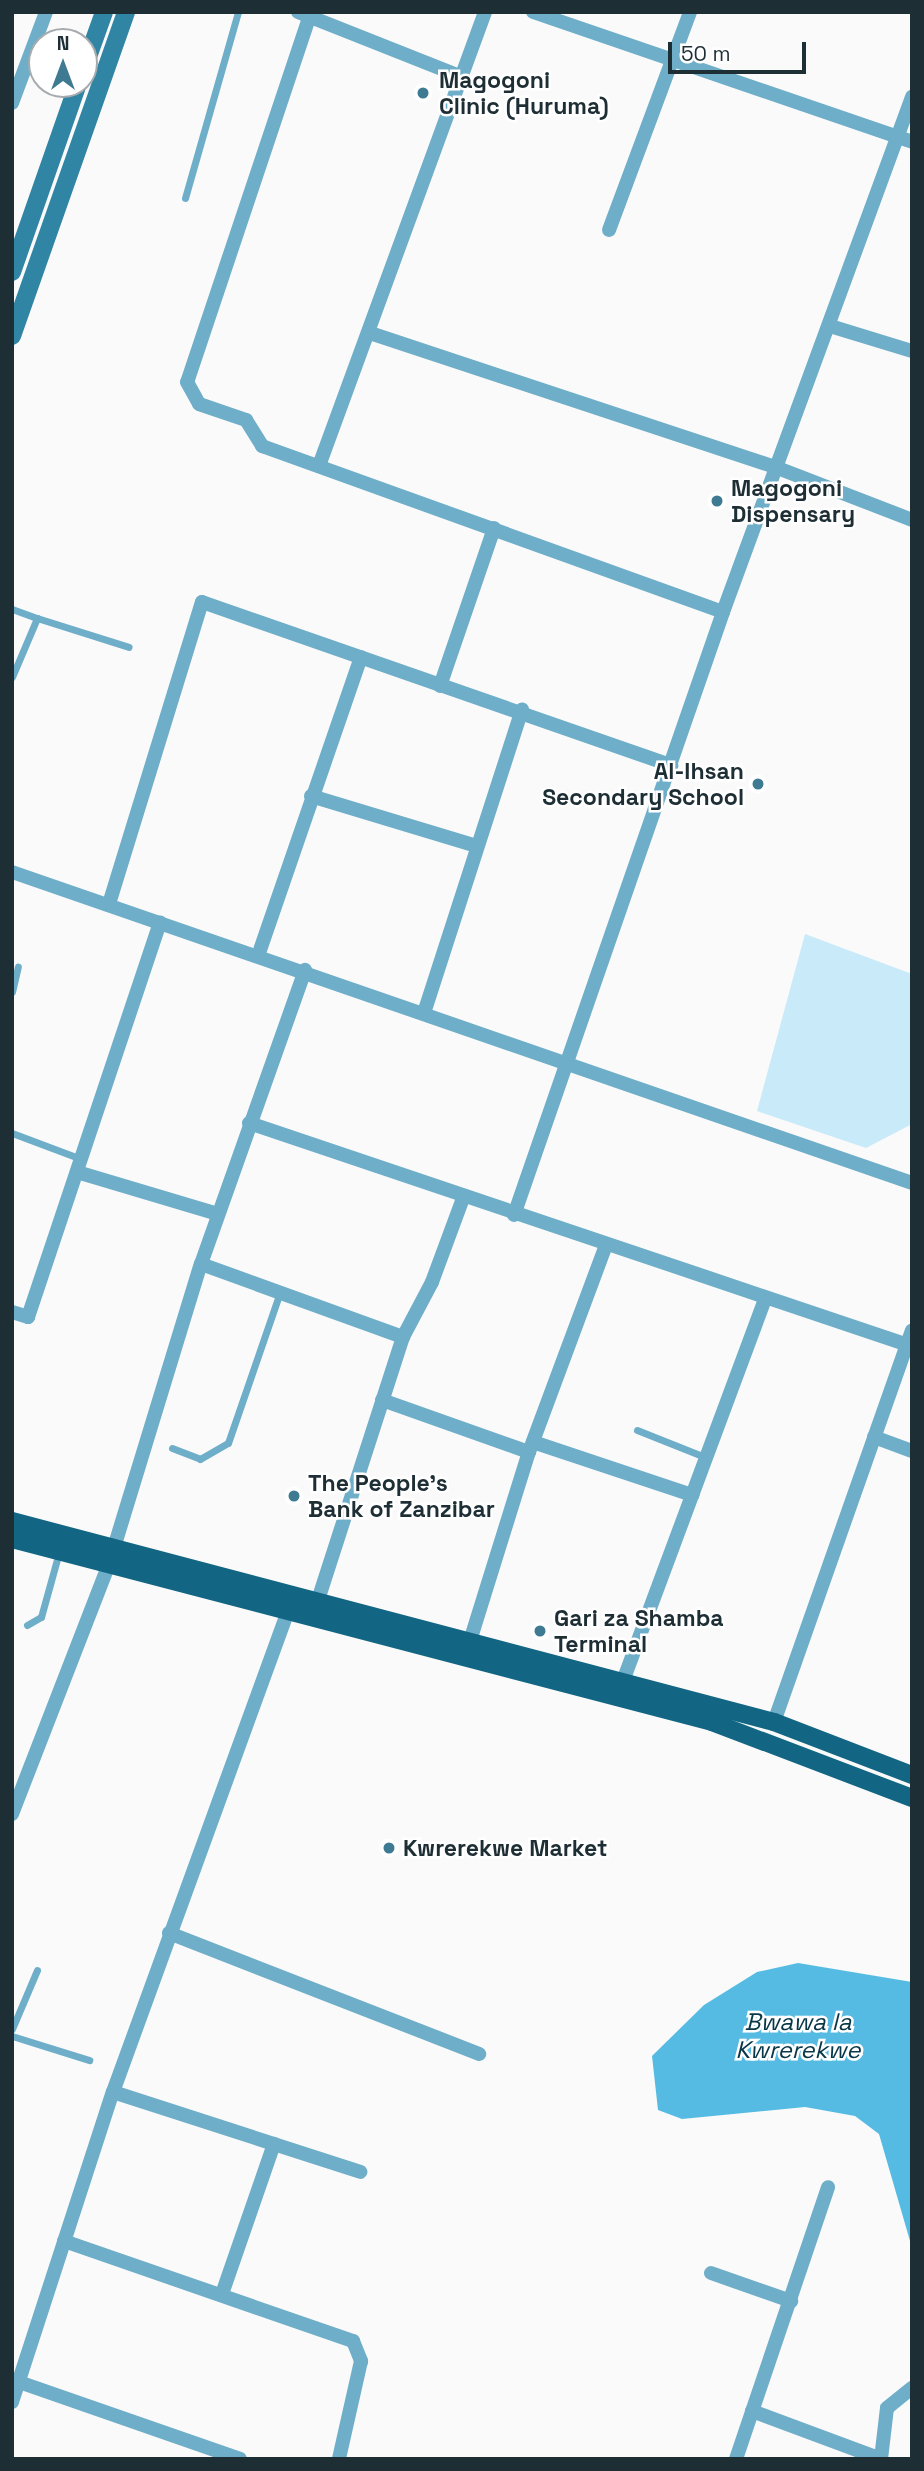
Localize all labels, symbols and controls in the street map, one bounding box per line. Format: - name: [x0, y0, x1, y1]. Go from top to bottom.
- north arrow: [28, 28, 98, 98]
- scale bar: [672, 28, 810, 72]
- text: N: [57, 31, 69, 56]
- text: 50 m: [681, 40, 731, 67]
- place label: Magogoni Clinic (Huruma): [439, 66, 609, 120]
- marker: Magogoni Clinic (Huruma): [413, 83, 433, 103]
- place label: Magogoni Dispensary: [731, 474, 855, 528]
- marker: Magogoni Dispensary: [709, 493, 725, 509]
- place label: Al-Ihsan Secondary School: [542, 757, 744, 811]
- marker: Al-Ihsan Secondary School: [750, 776, 766, 792]
- place label: The People's Bank of Zanzibar: [308, 1469, 495, 1523]
- marker: The People's Bank of Zanzibar: [286, 1488, 302, 1504]
- place label: Gari za Shamba Terminal: [554, 1604, 724, 1658]
- marker: Gari za Shamba Terminal: [532, 1623, 548, 1639]
- place label: Kwrerekwe Market: [403, 1834, 608, 1862]
- marker: Kwrerekwe Market: [381, 1840, 397, 1856]
- water label: Bwawa la Kwrerekwe: [735, 2008, 861, 2064]

